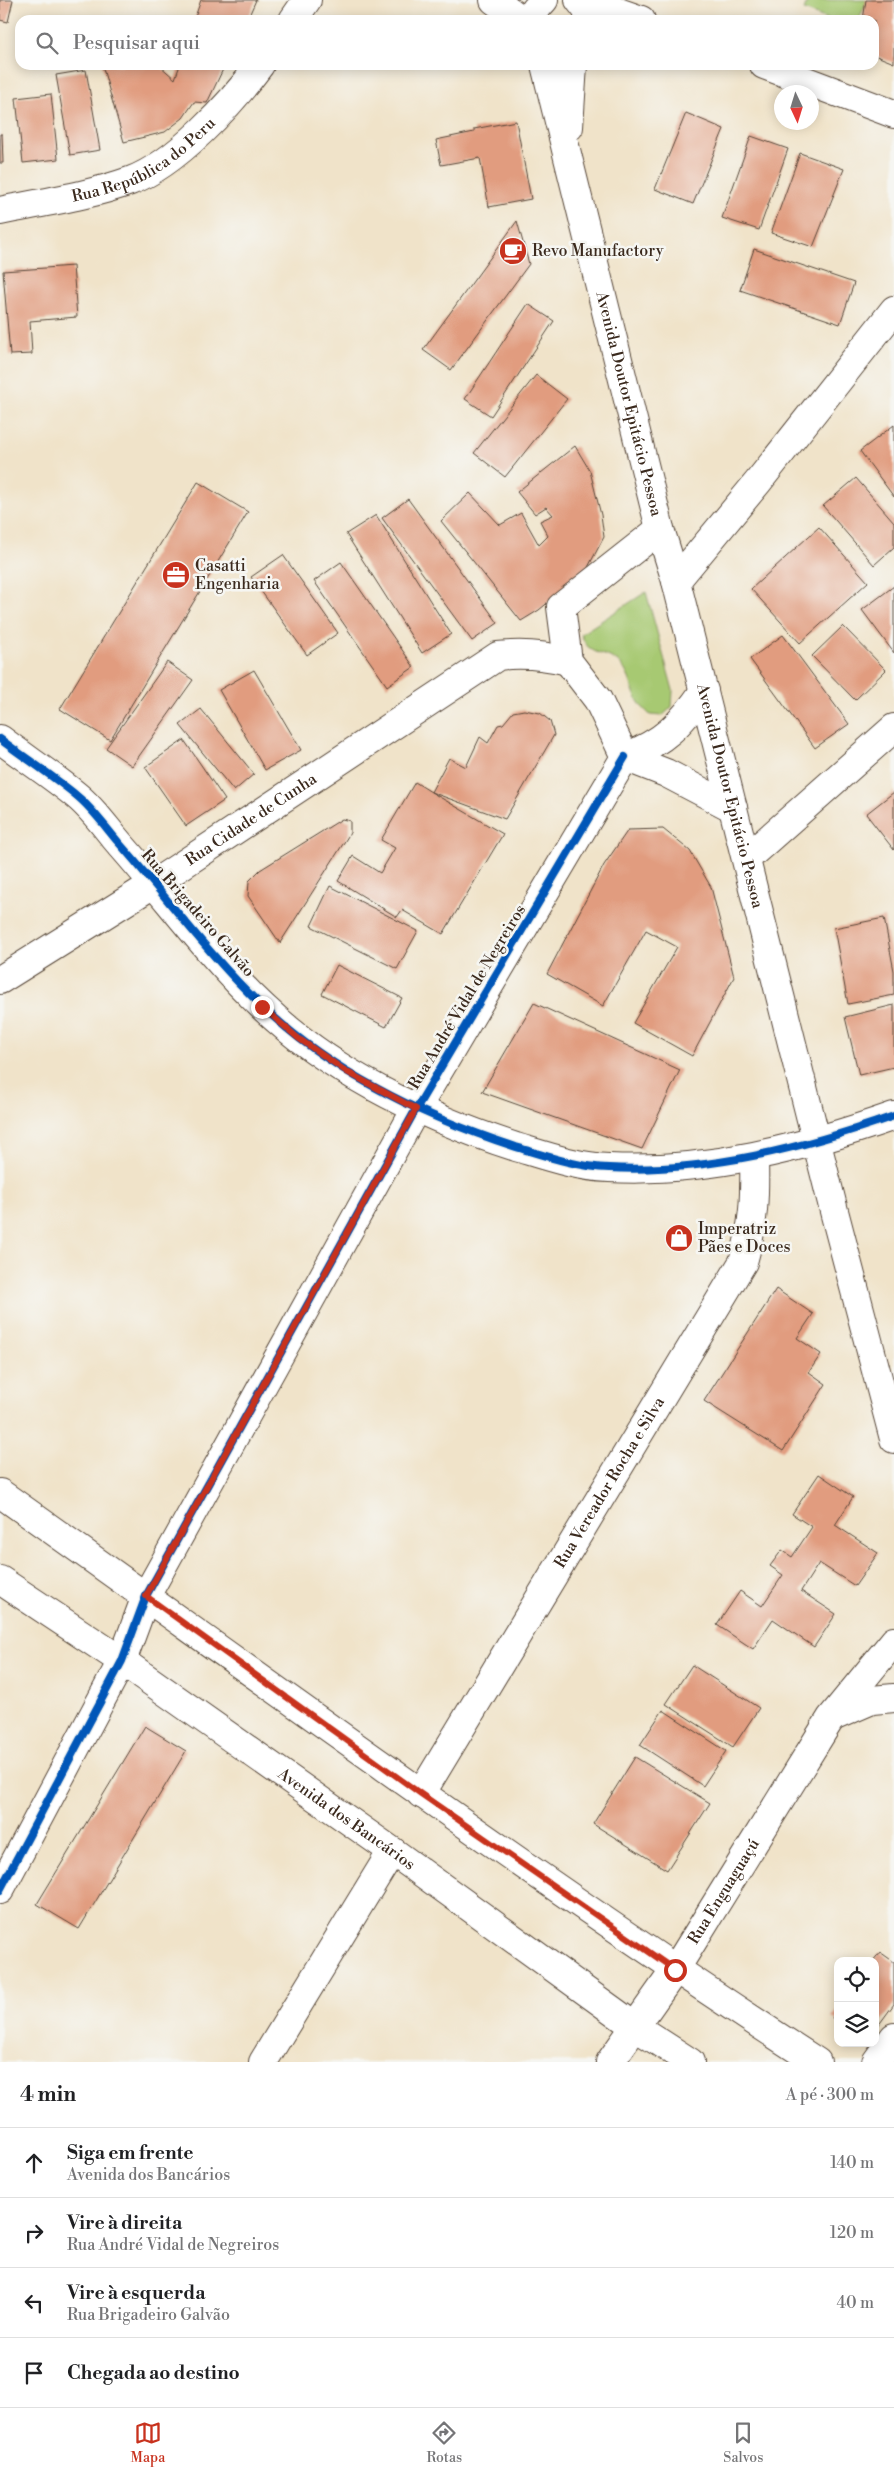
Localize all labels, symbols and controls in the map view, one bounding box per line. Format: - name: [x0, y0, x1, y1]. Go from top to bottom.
- search box: [15, 15, 879, 70]
- icon: search: [33, 29, 61, 57]
- text: Pesquisar aqui: [73, 31, 200, 55]
- north arrow: [774, 85, 819, 130]
- street label: Rua República do Peru: [70, 113, 220, 207]
- cafe icon: Revo Manufactory: [498, 236, 528, 266]
- place label: Revo Manufactory: [532, 241, 664, 261]
- street label: Avenida Doutor Epitácio Pessoa: [591, 288, 667, 519]
- place label: Casatti Engenharia: [195, 556, 280, 594]
- office icon: Casatti Engenharia: [161, 560, 191, 590]
- street label: Avenida Doutor Epitácio Pessoa: [692, 681, 768, 911]
- street label: Rua Cidade de Cunha: [182, 768, 321, 870]
- street label: Rua Brigadeiro Galvão: [137, 845, 259, 981]
- street label: Rua André Vidal de Negreiros: [404, 901, 530, 1093]
- route end: [251, 996, 274, 1019]
- place label: Imperatriz Pães e Doces: [698, 1219, 791, 1257]
- shop icon: Imperatriz Pães e Doces: [664, 1223, 694, 1253]
- street label: Rua Vereador Rocha e Silva: [550, 1393, 669, 1572]
- street label: Avenida dos Bancários: [273, 1763, 419, 1874]
- street label: Rua Enguaguaçú: [683, 1835, 764, 1948]
- map controls: [834, 1957, 879, 2047]
- button: locate: [834, 1957, 879, 2002]
- route start: [664, 1959, 687, 1982]
- button: layers: [834, 2002, 879, 2047]
- text: 4 min: [20, 2082, 76, 2108]
- text: A pé · 300 m: [786, 2085, 874, 2105]
- text: Siga em frente: [67, 2141, 194, 2165]
- icon: ahead: [20, 2149, 48, 2177]
- text: 140 m: [830, 2153, 874, 2173]
- text: Avenida dos Bancários: [67, 2165, 230, 2185]
- text: Vire à direita: [67, 2211, 182, 2235]
- icon: right: [20, 2219, 48, 2247]
- text: 120 m: [830, 2223, 874, 2243]
- text: Rua André Vidal de Negreiros: [67, 2235, 279, 2255]
- text: Vire à esquerda: [67, 2281, 206, 2305]
- icon: left: [20, 2289, 48, 2317]
- text: 40 m: [837, 2293, 874, 2313]
- text: Rua Brigadeiro Galvão: [67, 2305, 230, 2325]
- icon: arrive: [20, 2359, 48, 2387]
- text: Chegada ao destino: [67, 2361, 240, 2385]
- tab: Mapa: [131, 2419, 165, 2467]
- tab: Rotas: [426, 2419, 462, 2467]
- tab: Salvos: [723, 2419, 763, 2467]

